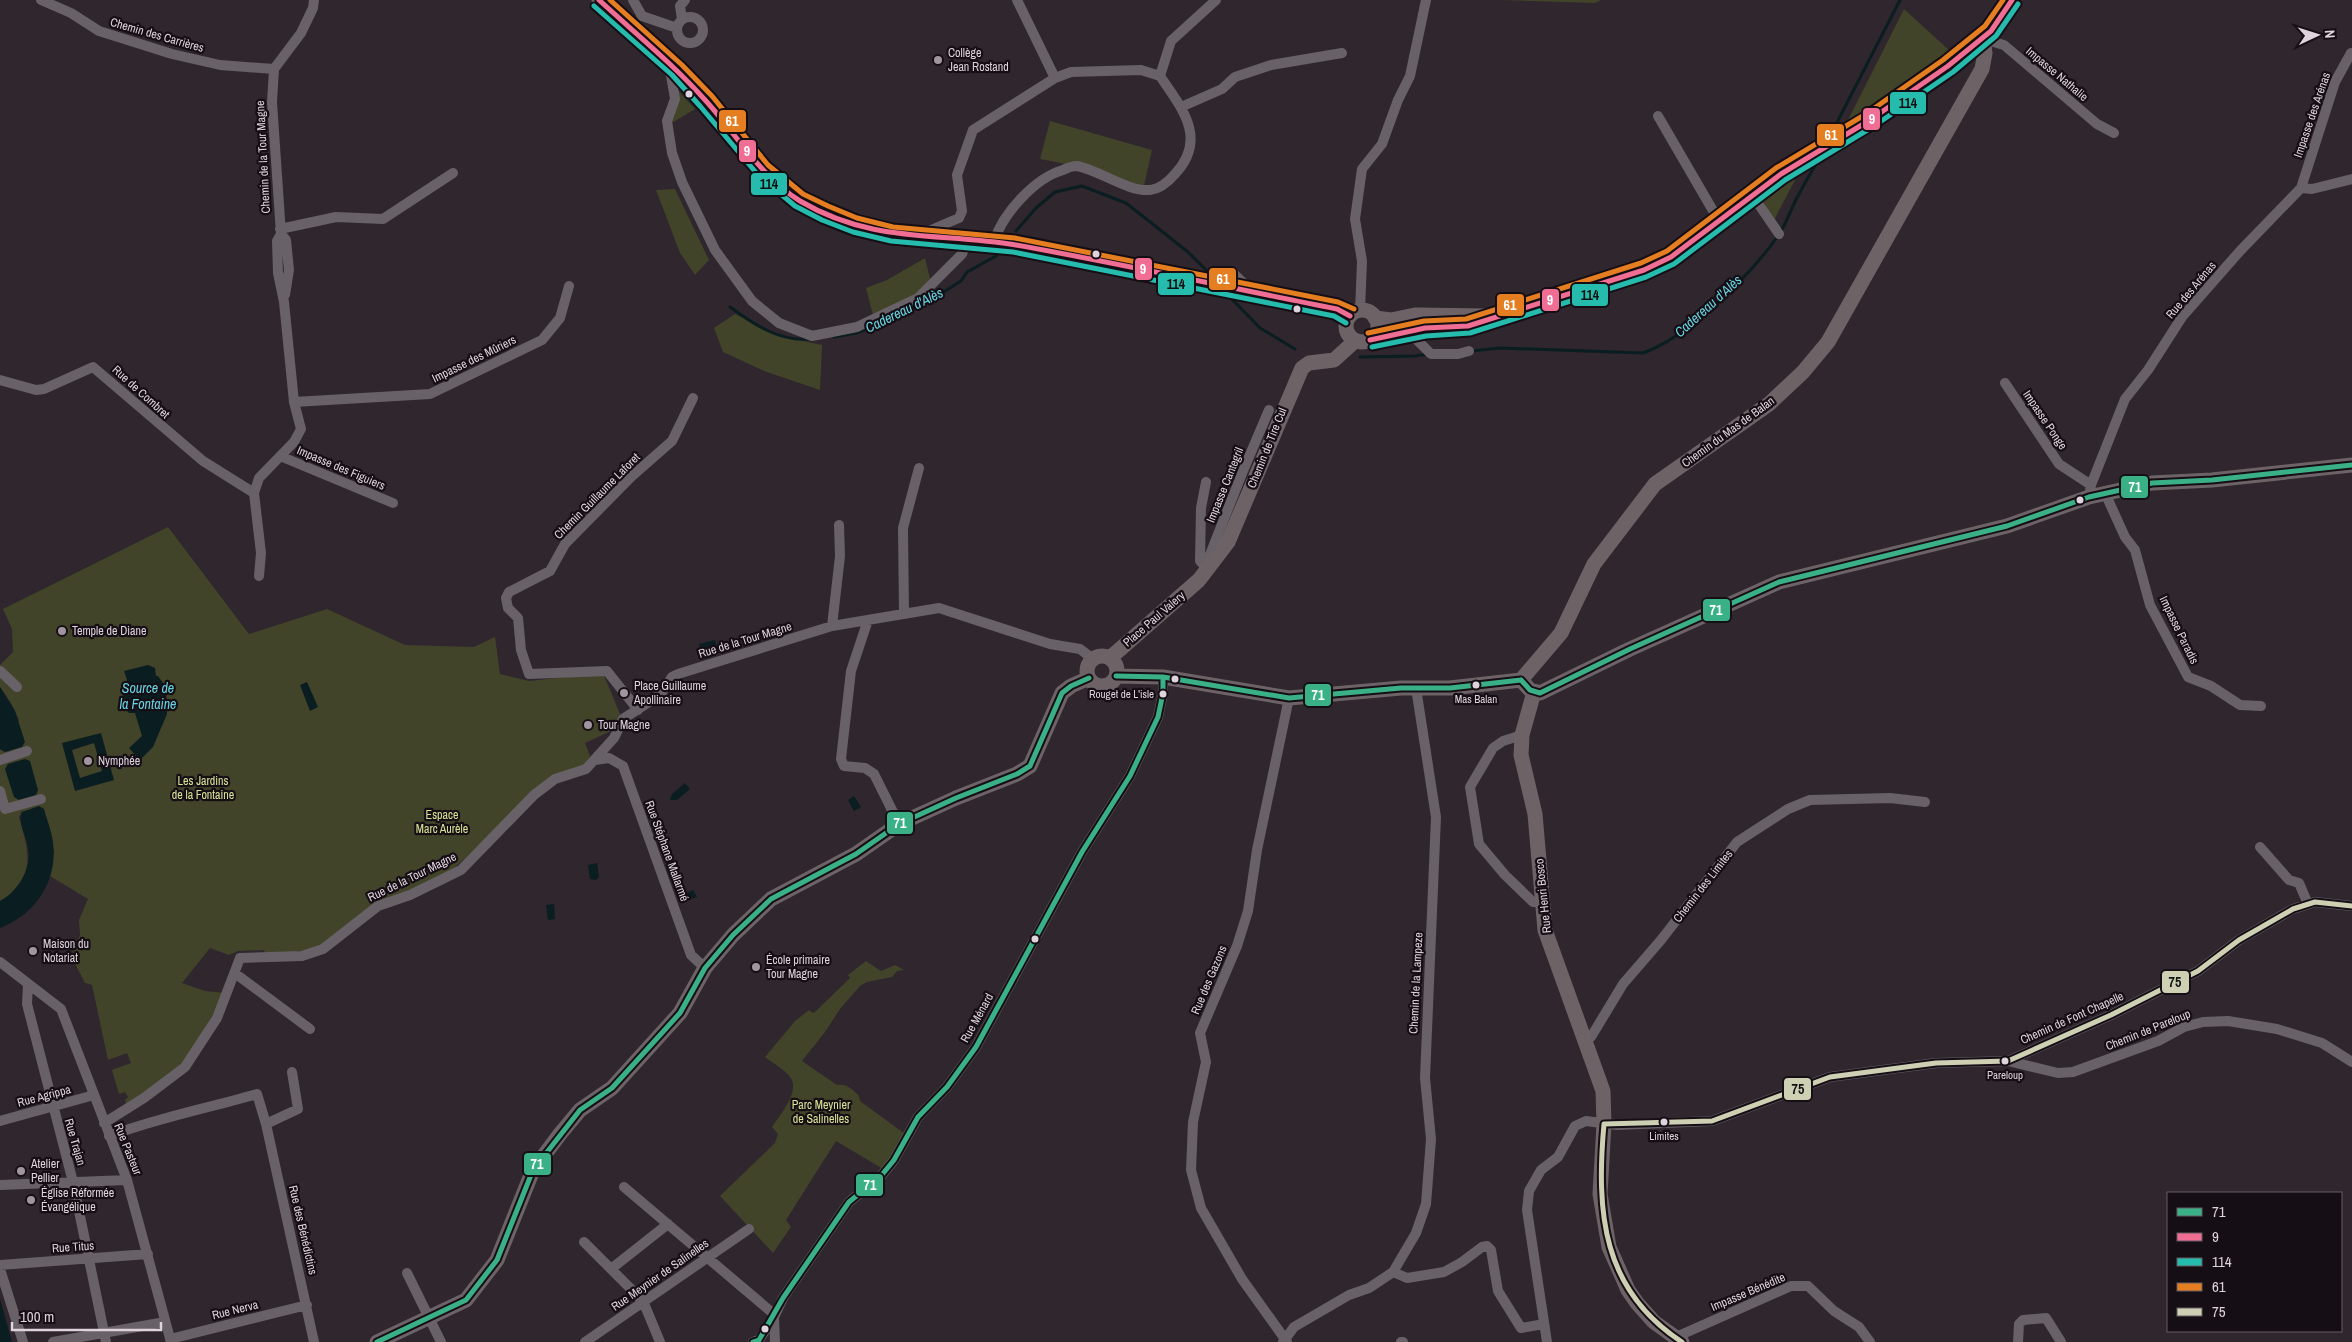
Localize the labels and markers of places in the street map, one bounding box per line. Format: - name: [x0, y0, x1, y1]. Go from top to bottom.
- place label: Collège Jean Rostand: [948, 45, 1009, 75]
- marker: Collège Jean Rostand: [932, 54, 944, 66]
- unlabelled marker: [684, 89, 694, 99]
- unlabelled marker: [1091, 249, 1101, 259]
- unlabelled marker: [1292, 304, 1302, 314]
- unlabelled marker: [2075, 495, 2085, 505]
- place label: Temple de Diane: [72, 623, 146, 639]
- marker: Temple de Diane: [56, 625, 68, 637]
- unlabelled marker: [1170, 674, 1180, 684]
- place label: Place Guillaume Apollinaire: [633, 678, 706, 708]
- marker: Mas Balan: [1471, 680, 1481, 690]
- marker: Place Guillaume Apollinaire: [618, 687, 630, 699]
- place label: Rouget de L'isle: [1089, 687, 1154, 701]
- marker: Rouget de L'isle: [1158, 689, 1168, 699]
- place label: Mas Balan: [1455, 692, 1497, 706]
- place label: Tour Magne: [598, 717, 650, 733]
- marker: Tour Magne: [582, 719, 594, 731]
- place label: Nymphée: [98, 753, 140, 769]
- marker: Nymphée: [82, 755, 94, 767]
- unlabelled marker: [1030, 934, 1040, 944]
- place label: Maison du Notariat: [43, 936, 89, 966]
- marker: Maison du Notariat: [27, 945, 39, 957]
- place label: École primaire Tour Magne: [766, 952, 830, 982]
- marker: École primaire Tour Magne: [750, 961, 762, 973]
- marker: Pareloup: [2000, 1056, 2010, 1066]
- place label: Pareloup: [1987, 1068, 2023, 1082]
- marker: Limites: [1659, 1117, 1669, 1127]
- place label: Limites: [1649, 1129, 1679, 1143]
- place label: Atelier Pellier: [30, 1156, 60, 1186]
- marker: Atelier Pellier: [15, 1165, 27, 1177]
- place label: Église Réformée Évangélique: [41, 1185, 114, 1215]
- marker: Église Réformée Évangélique: [25, 1194, 37, 1206]
- unlabelled marker: [760, 1324, 770, 1334]

